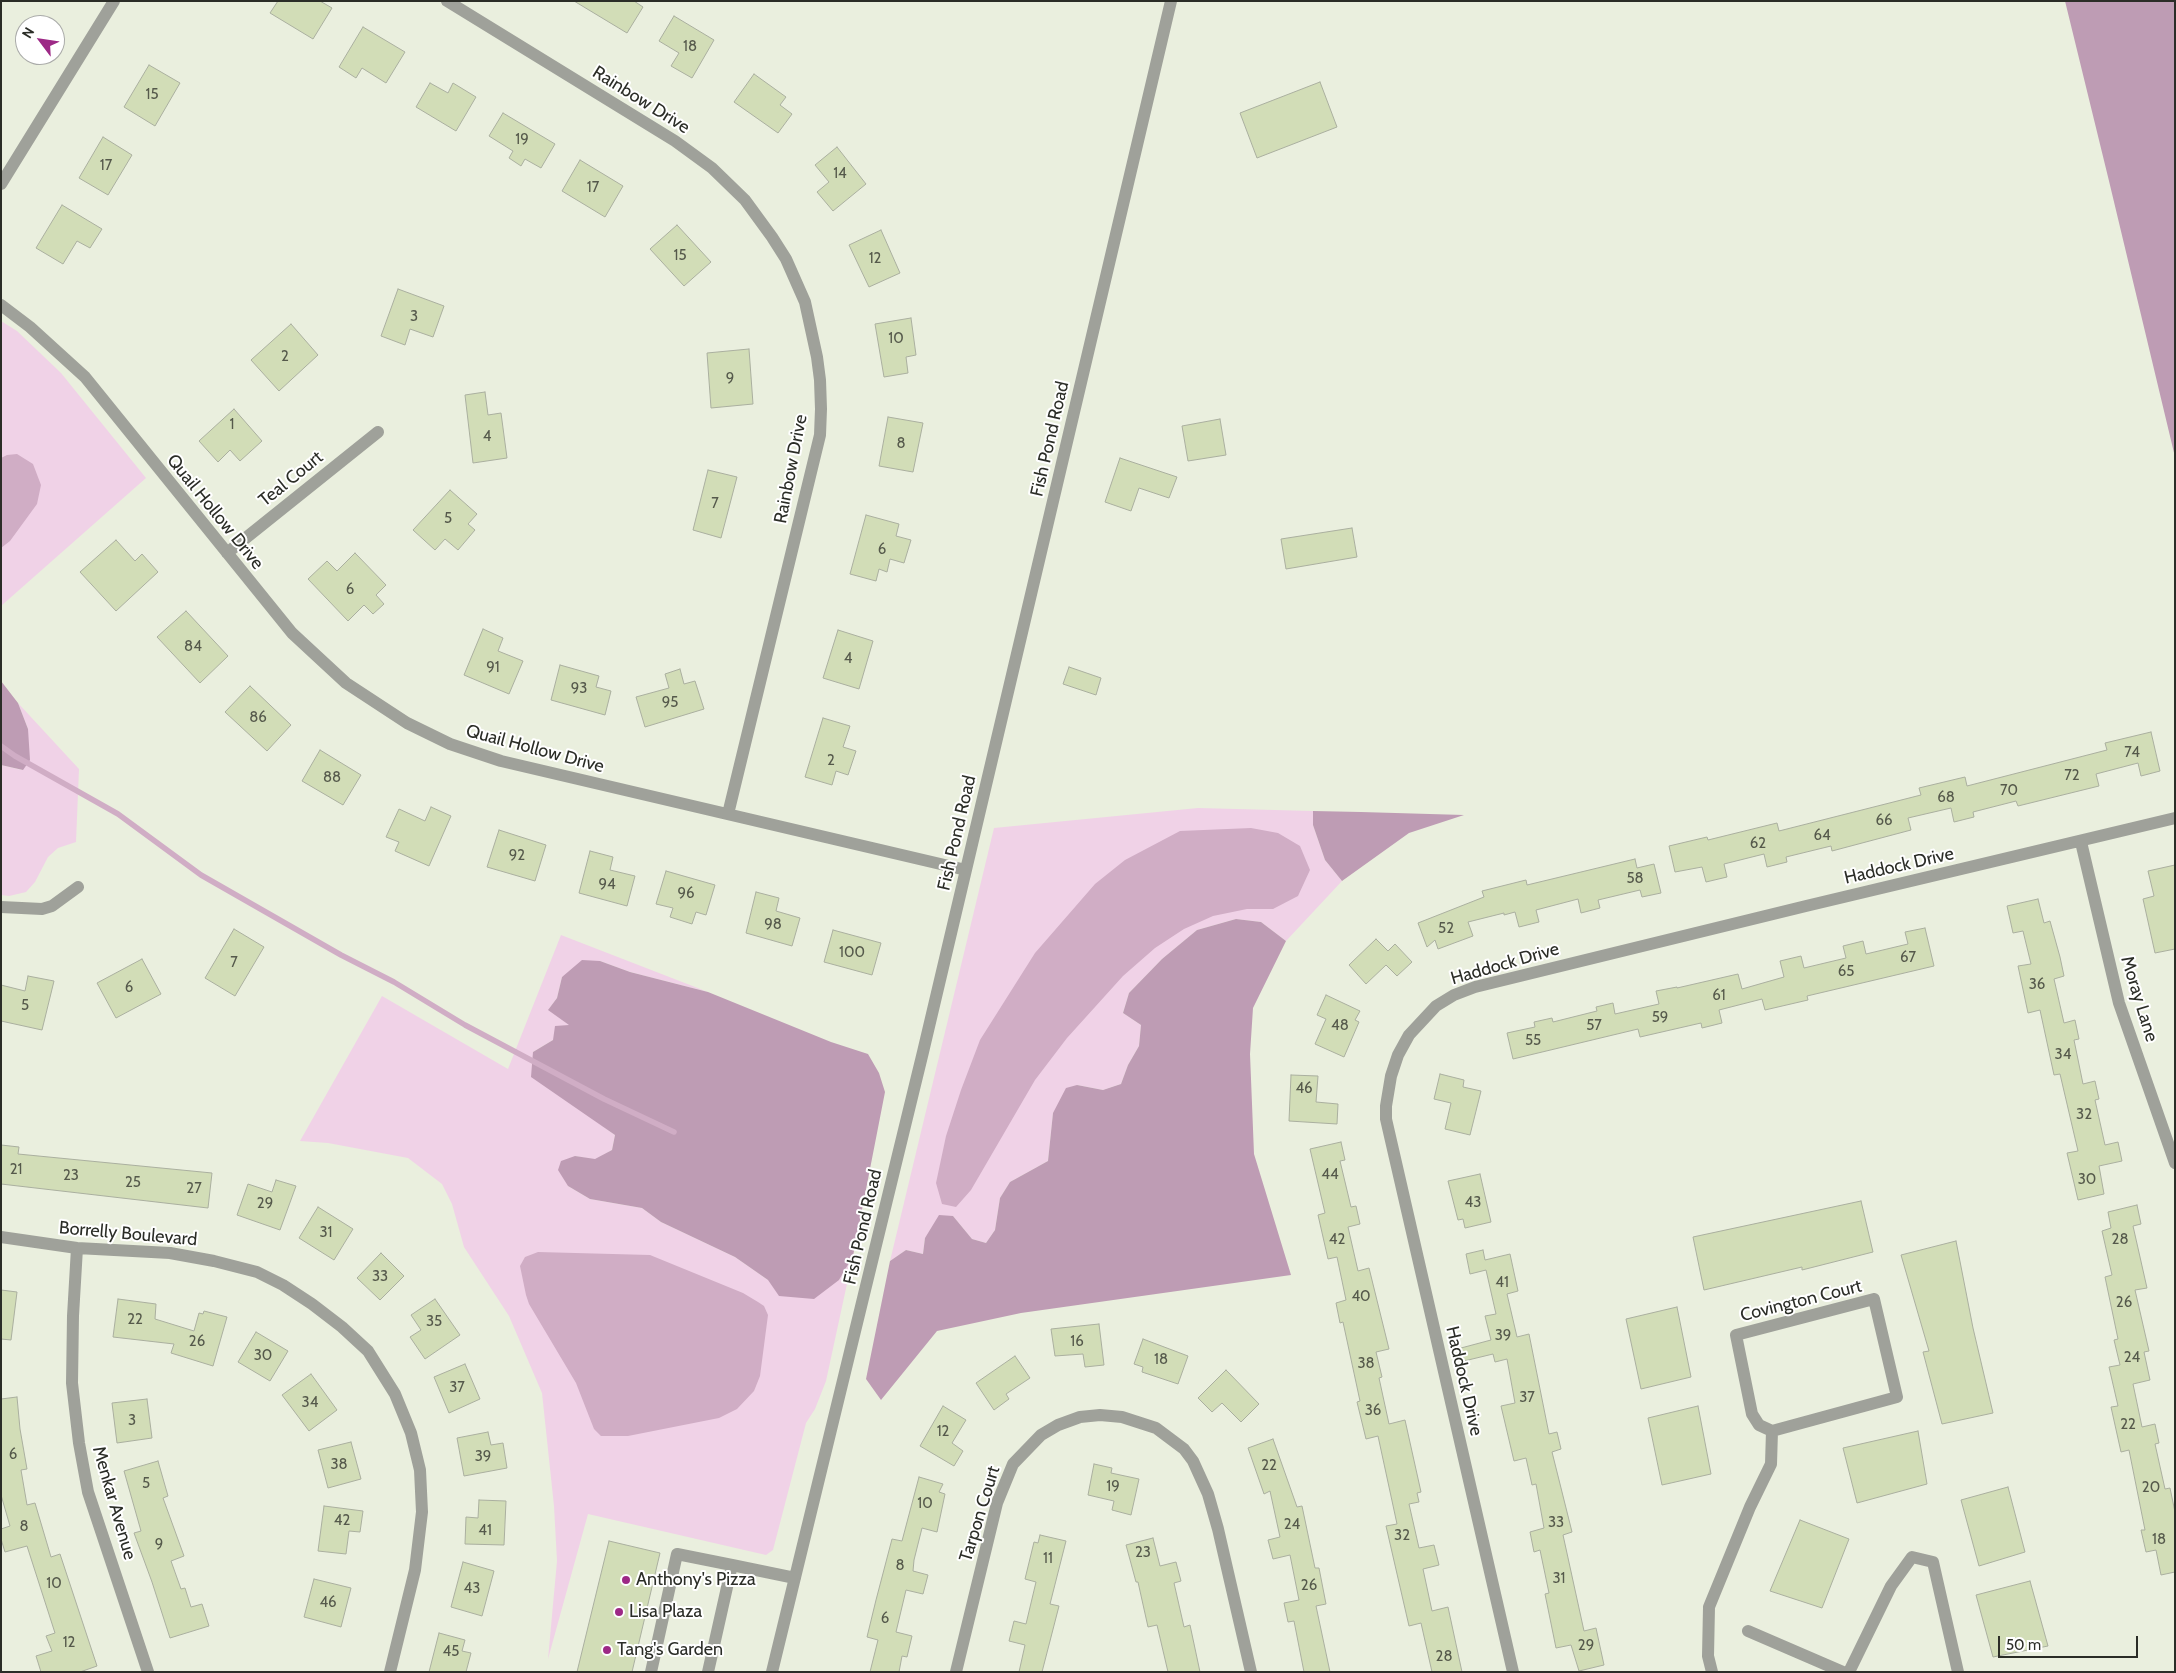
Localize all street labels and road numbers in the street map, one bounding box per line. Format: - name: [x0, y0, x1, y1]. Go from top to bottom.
- street label: Rainbow Drive: [588, 62, 694, 138]
- street label: Fish Pond Road: [1026, 379, 1074, 499]
- street label: Rainbow Drive: [770, 413, 812, 525]
- street label: Teal Court: [255, 447, 327, 511]
- street label: Quail Hollow Drive: [162, 450, 268, 574]
- street label: Quail Hollow Drive: [464, 720, 606, 778]
- street label: Fish Pond Road: [933, 773, 981, 893]
- street label: Haddock Drive: [1842, 843, 1956, 889]
- street label: Haddock Drive: [1448, 938, 1562, 990]
- street label: Moray Lane: [2116, 954, 2162, 1044]
- street label: Fish Pond Road: [839, 1167, 887, 1287]
- street label: Borrelly Boulevard: [58, 1217, 198, 1251]
- street label: Covington Court: [1738, 1275, 1864, 1327]
- street label: Haddock Drive: [1441, 1324, 1487, 1438]
- street label: Menkar Avenue: [87, 1444, 141, 1562]
- street label: Tarpon Court: [955, 1464, 1005, 1564]

